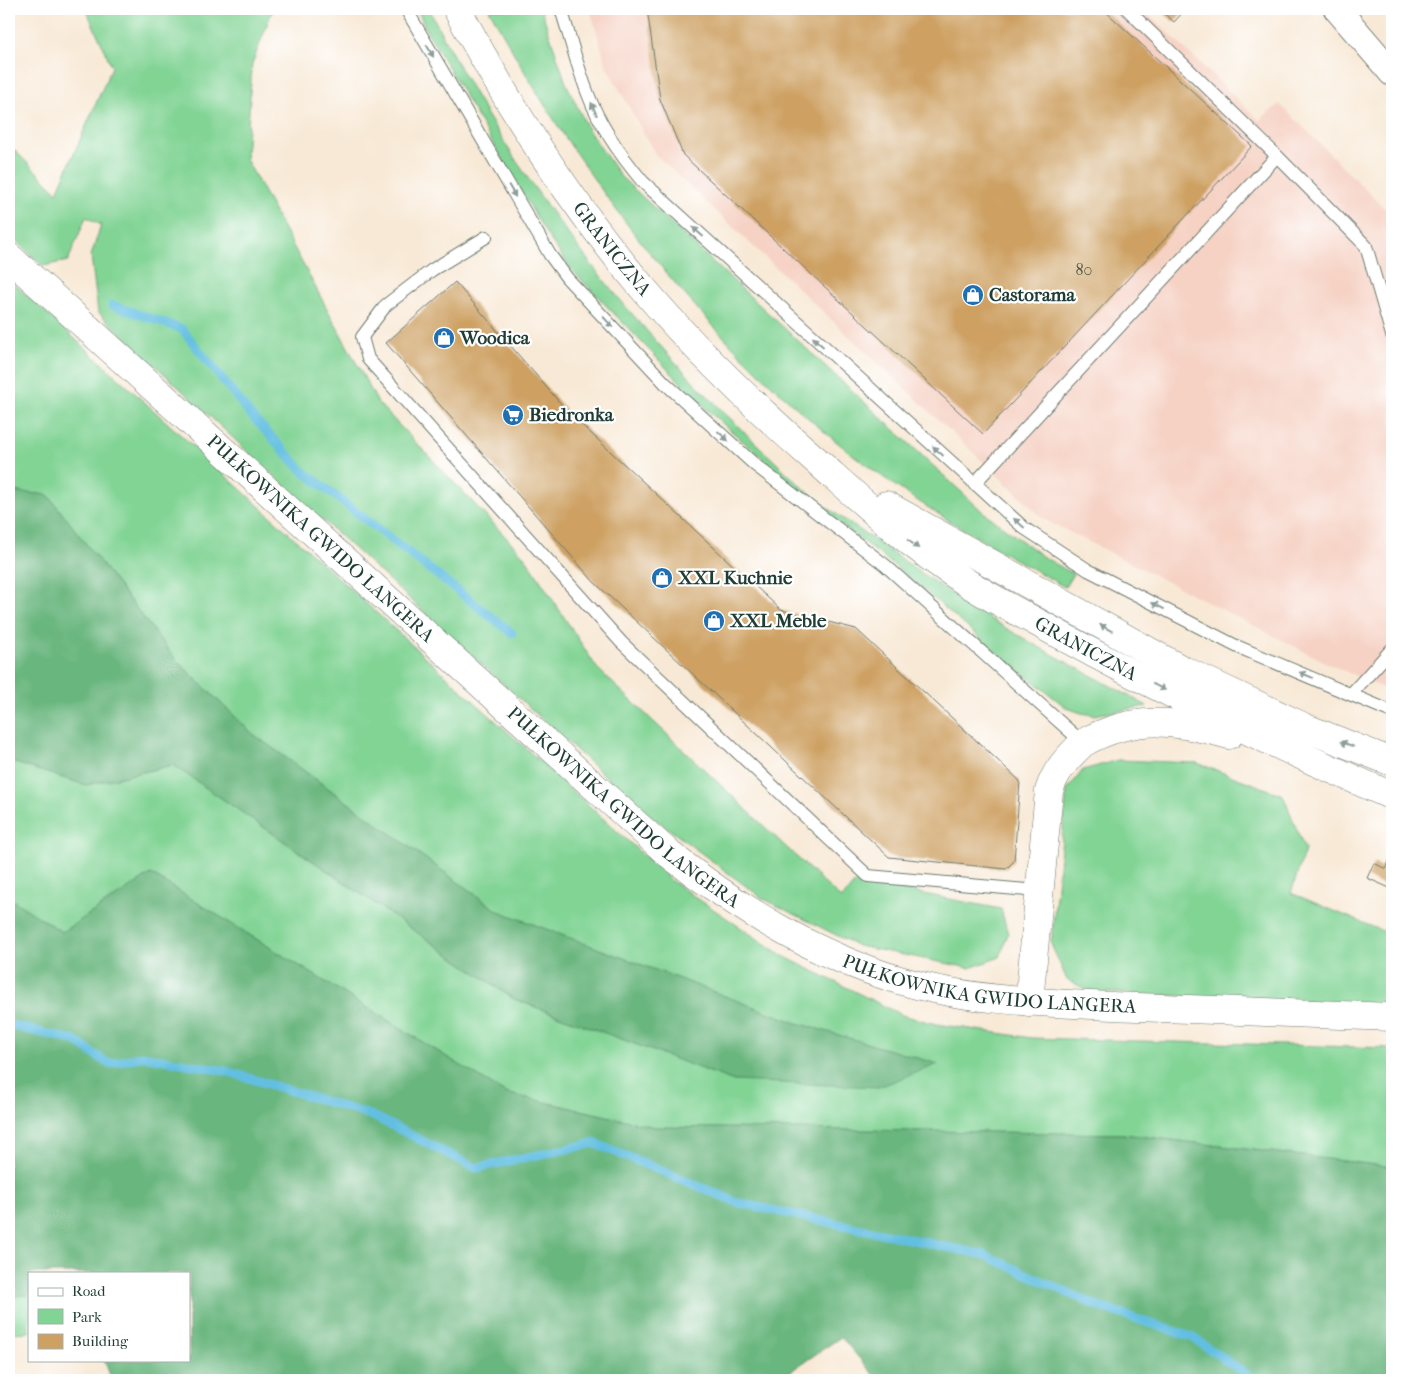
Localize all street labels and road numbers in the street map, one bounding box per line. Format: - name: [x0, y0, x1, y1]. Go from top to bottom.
- street label: GRANICZNA: [568, 198, 656, 301]
- street label: PUŁKOWNIKA GWIDO LANGERA: [202, 430, 439, 648]
- street label: GRANICZNA: [1031, 612, 1141, 686]
- street label: PUŁKOWNIKA GWIDO LANGERA: [503, 702, 744, 913]
- street label: PUŁKOWNIKA GWIDO LANGERA: [839, 950, 1138, 1018]

